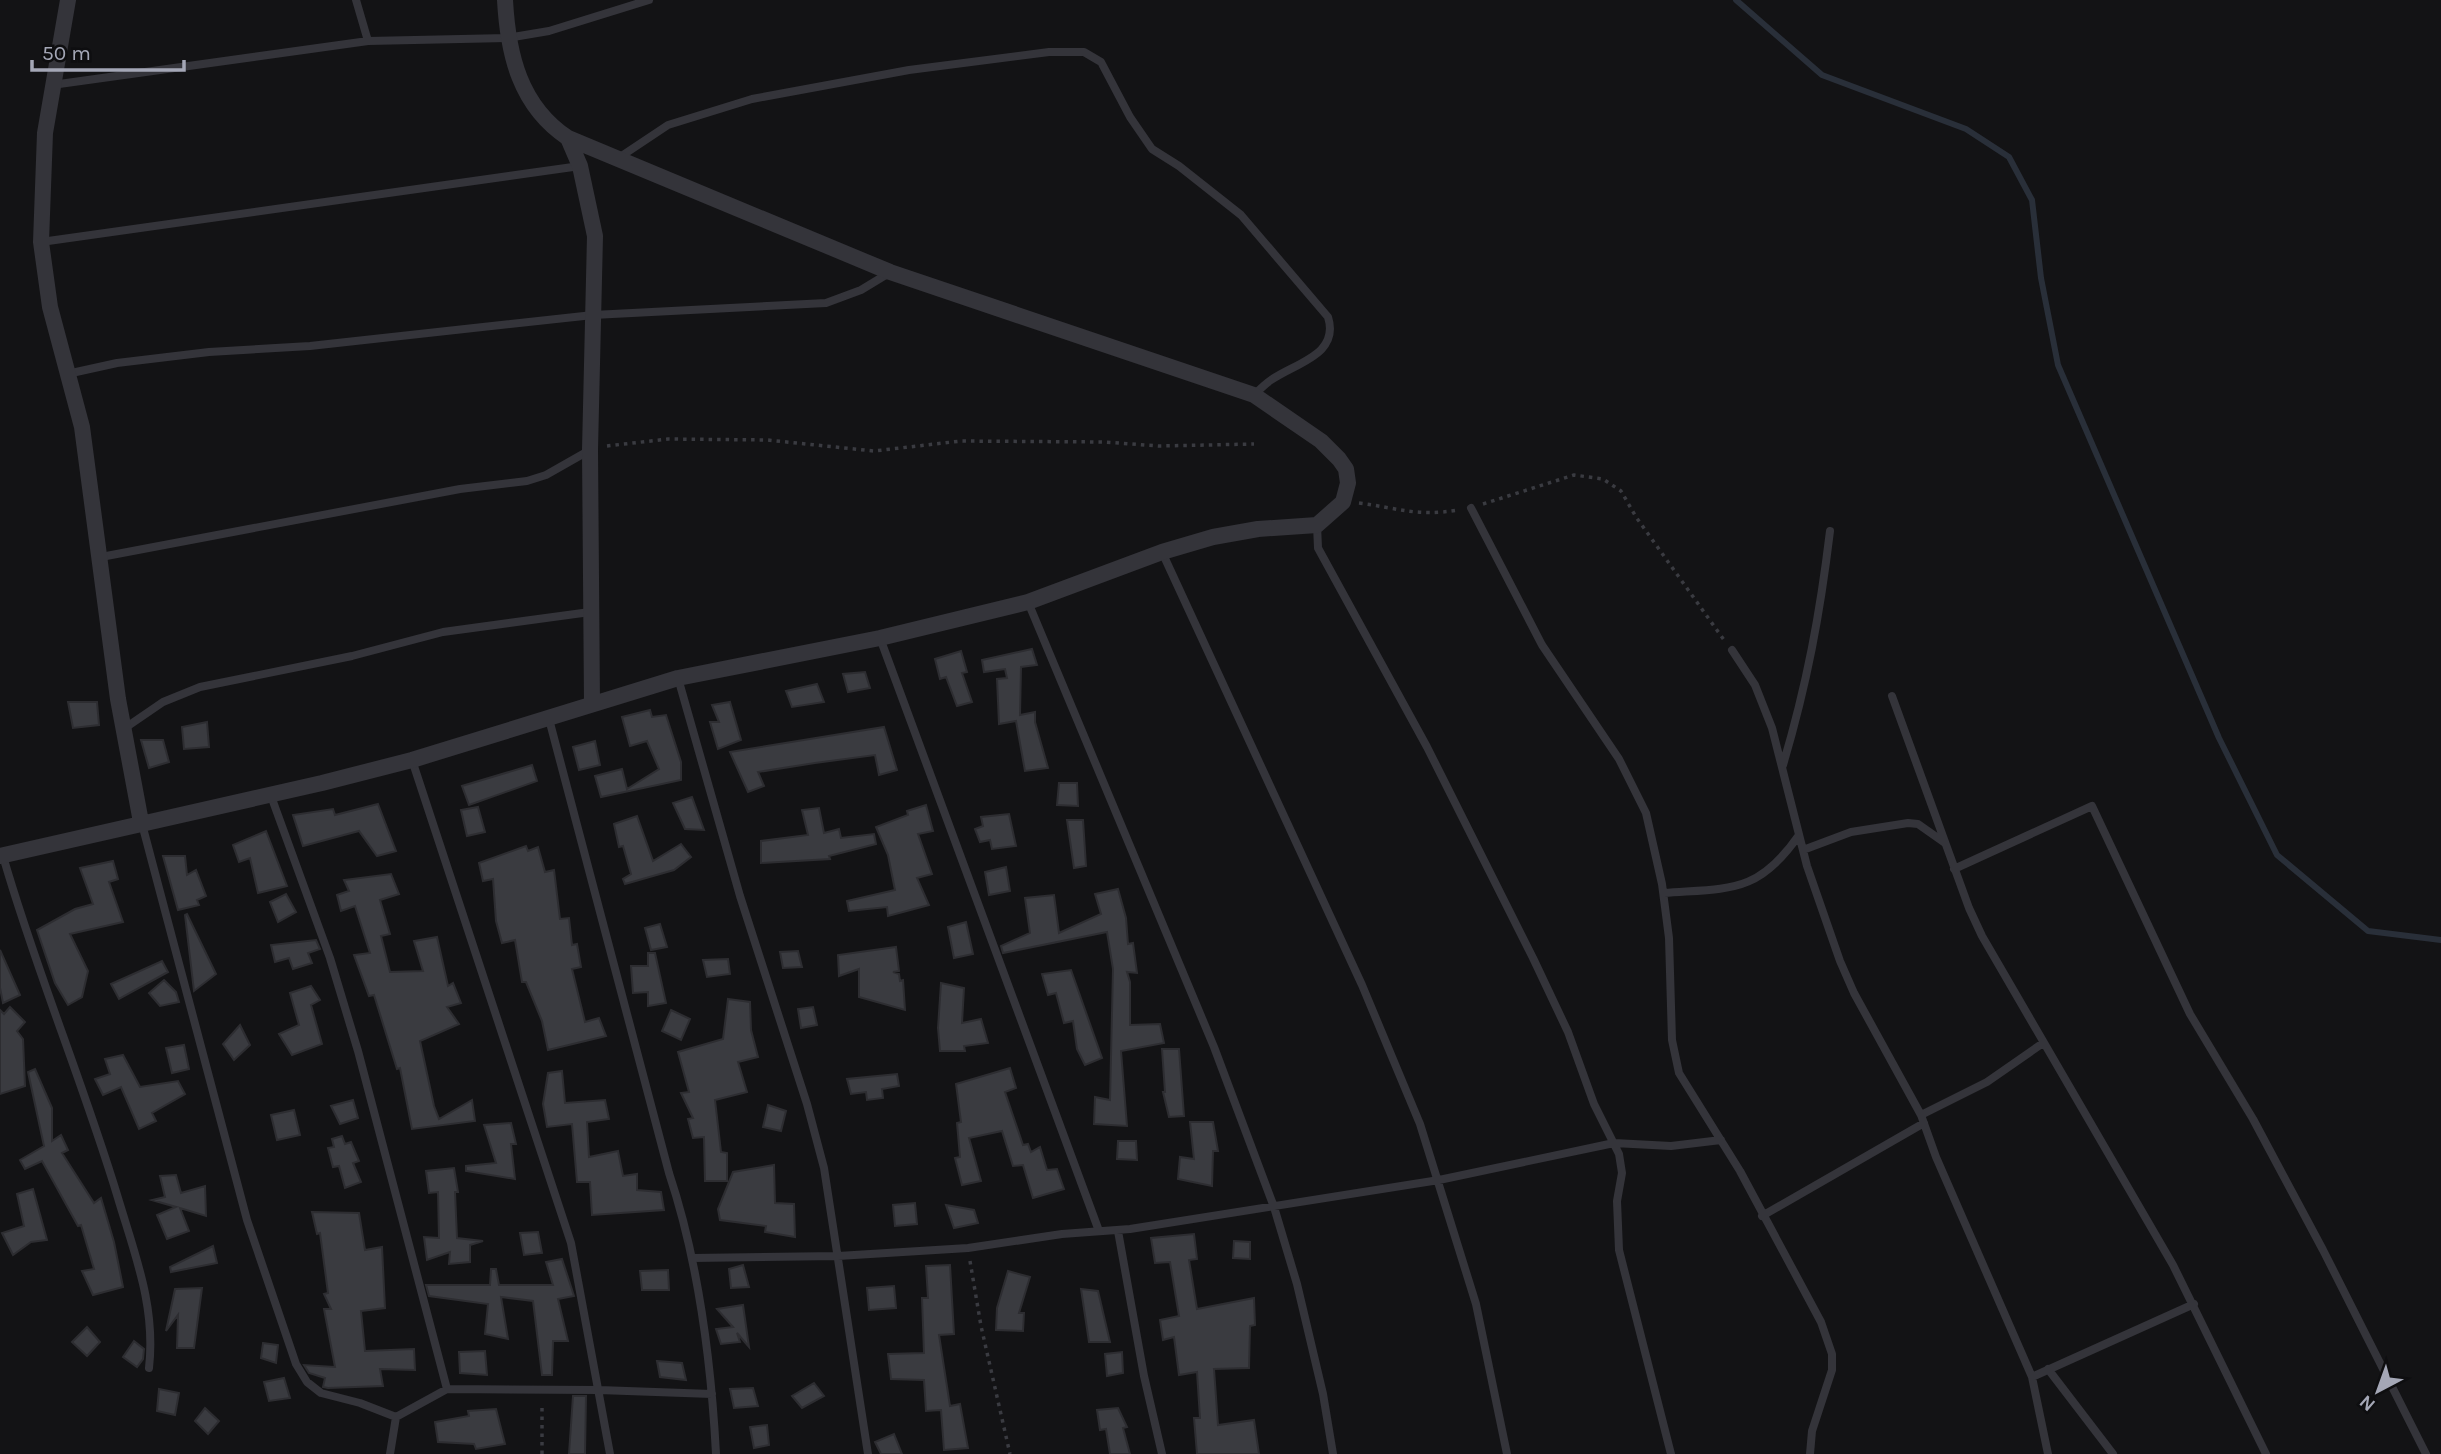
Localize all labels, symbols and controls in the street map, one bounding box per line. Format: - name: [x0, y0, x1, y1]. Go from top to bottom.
- scale bar: [32, 28, 184, 72]
- text: 50 m: [42, 41, 91, 65]
- north arrow: [2343, 1356, 2413, 1426]
- text: N: [2355, 1390, 2380, 1416]

